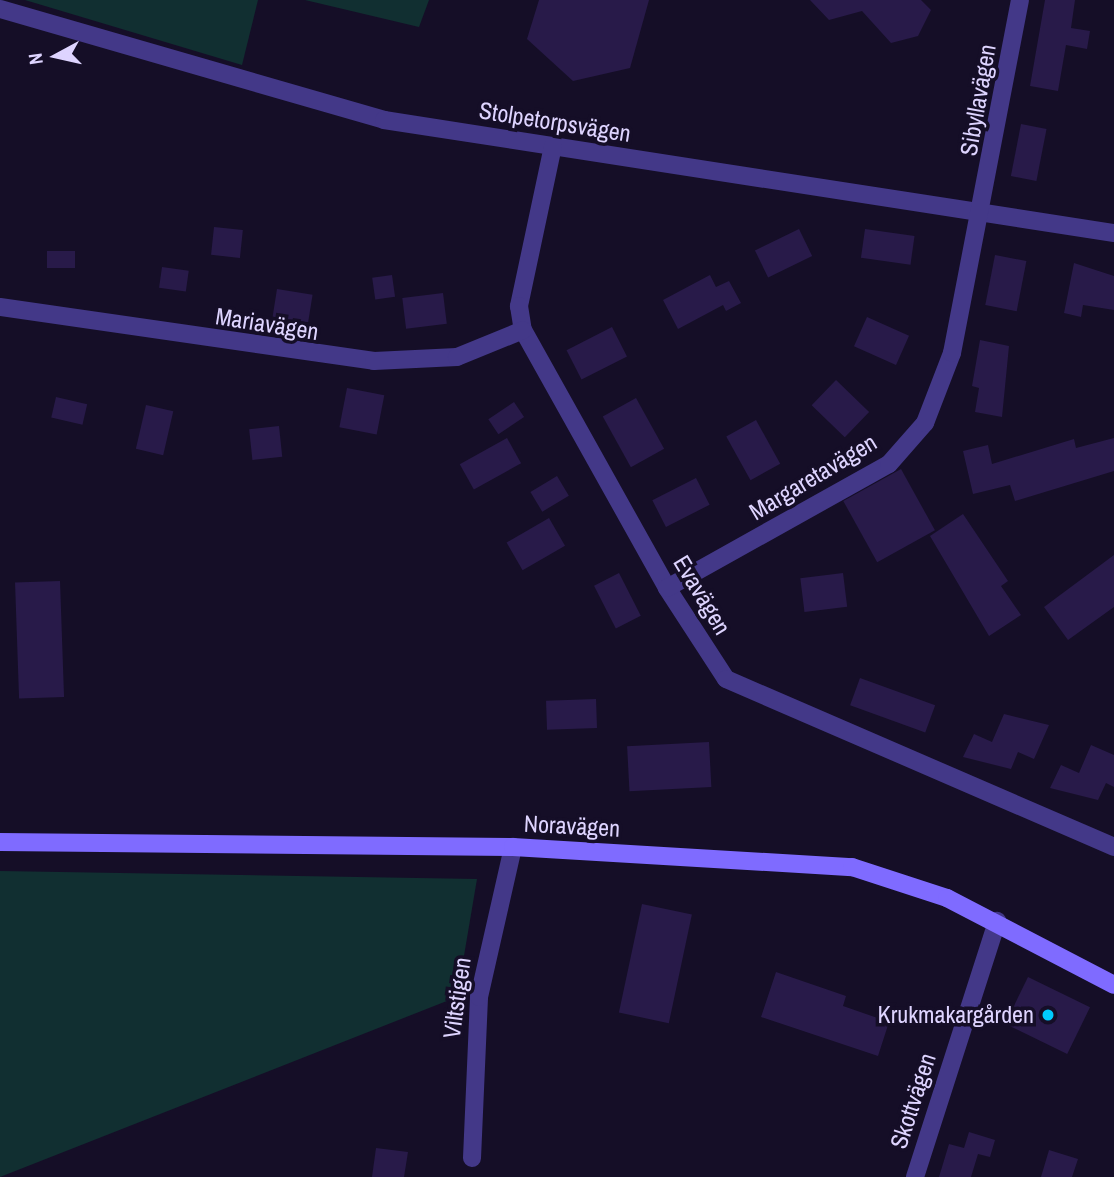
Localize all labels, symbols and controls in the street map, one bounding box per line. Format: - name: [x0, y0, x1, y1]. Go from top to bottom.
- north arrow: [21, 21, 91, 91]
- street label: Sibyllavägen: [954, 42, 1002, 158]
- text: N: [22, 52, 49, 66]
- street label: Stolpetorpsvägen: [477, 96, 633, 148]
- street label: Mariavägen: [213, 302, 321, 346]
- street label: Margaretavägen: [744, 428, 882, 526]
- street label: Evavägen: [667, 550, 737, 640]
- street label: Noravägen: [523, 809, 621, 843]
- street label: Viltstigen: [437, 956, 477, 1040]
- place label: Krukmakargården: [878, 1001, 1034, 1029]
- marker: Krukmakargården: [1040, 1007, 1056, 1023]
- street label: Skottvägen: [884, 1050, 942, 1152]

